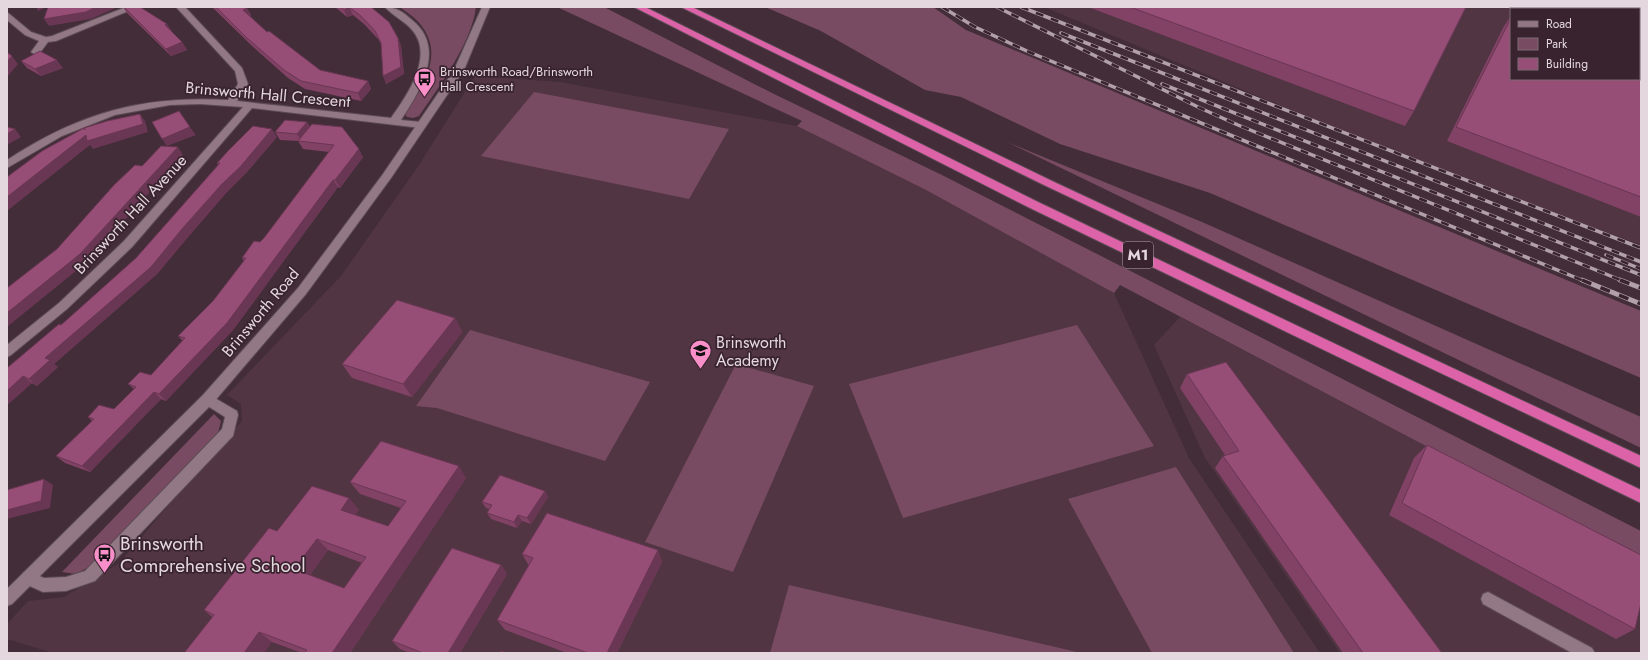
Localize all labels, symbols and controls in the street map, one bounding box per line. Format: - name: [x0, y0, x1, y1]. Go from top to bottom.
- legend: [1510, 8, 1640, 80]
- text: Road: [1546, 15, 1572, 33]
- text: Park: [1546, 35, 1568, 53]
- text: Building: [1546, 55, 1588, 73]
- place label: Brinsworth Road/Brinsworth Hall Crescent: [440, 62, 593, 96]
- bus stop icon: Brinsworth Road/Brinsworth Hall Crescent: [411, 65, 437, 98]
- street label: Brinsworth Hall Crescent: [184, 76, 352, 113]
- street label: Brinsworth Hall Avenue: [69, 149, 192, 279]
- road number: M1: [1123, 242, 1153, 268]
- street label: Brinsworth Road: [216, 263, 304, 362]
- place label: Brinsworth Academy: [716, 331, 786, 372]
- school or university icon: Brinsworth Academy: [687, 338, 713, 371]
- place label: Brinsworth Comprehensive School: [120, 530, 306, 579]
- bus stop icon: Brinsworth Comprehensive School: [92, 541, 118, 574]

